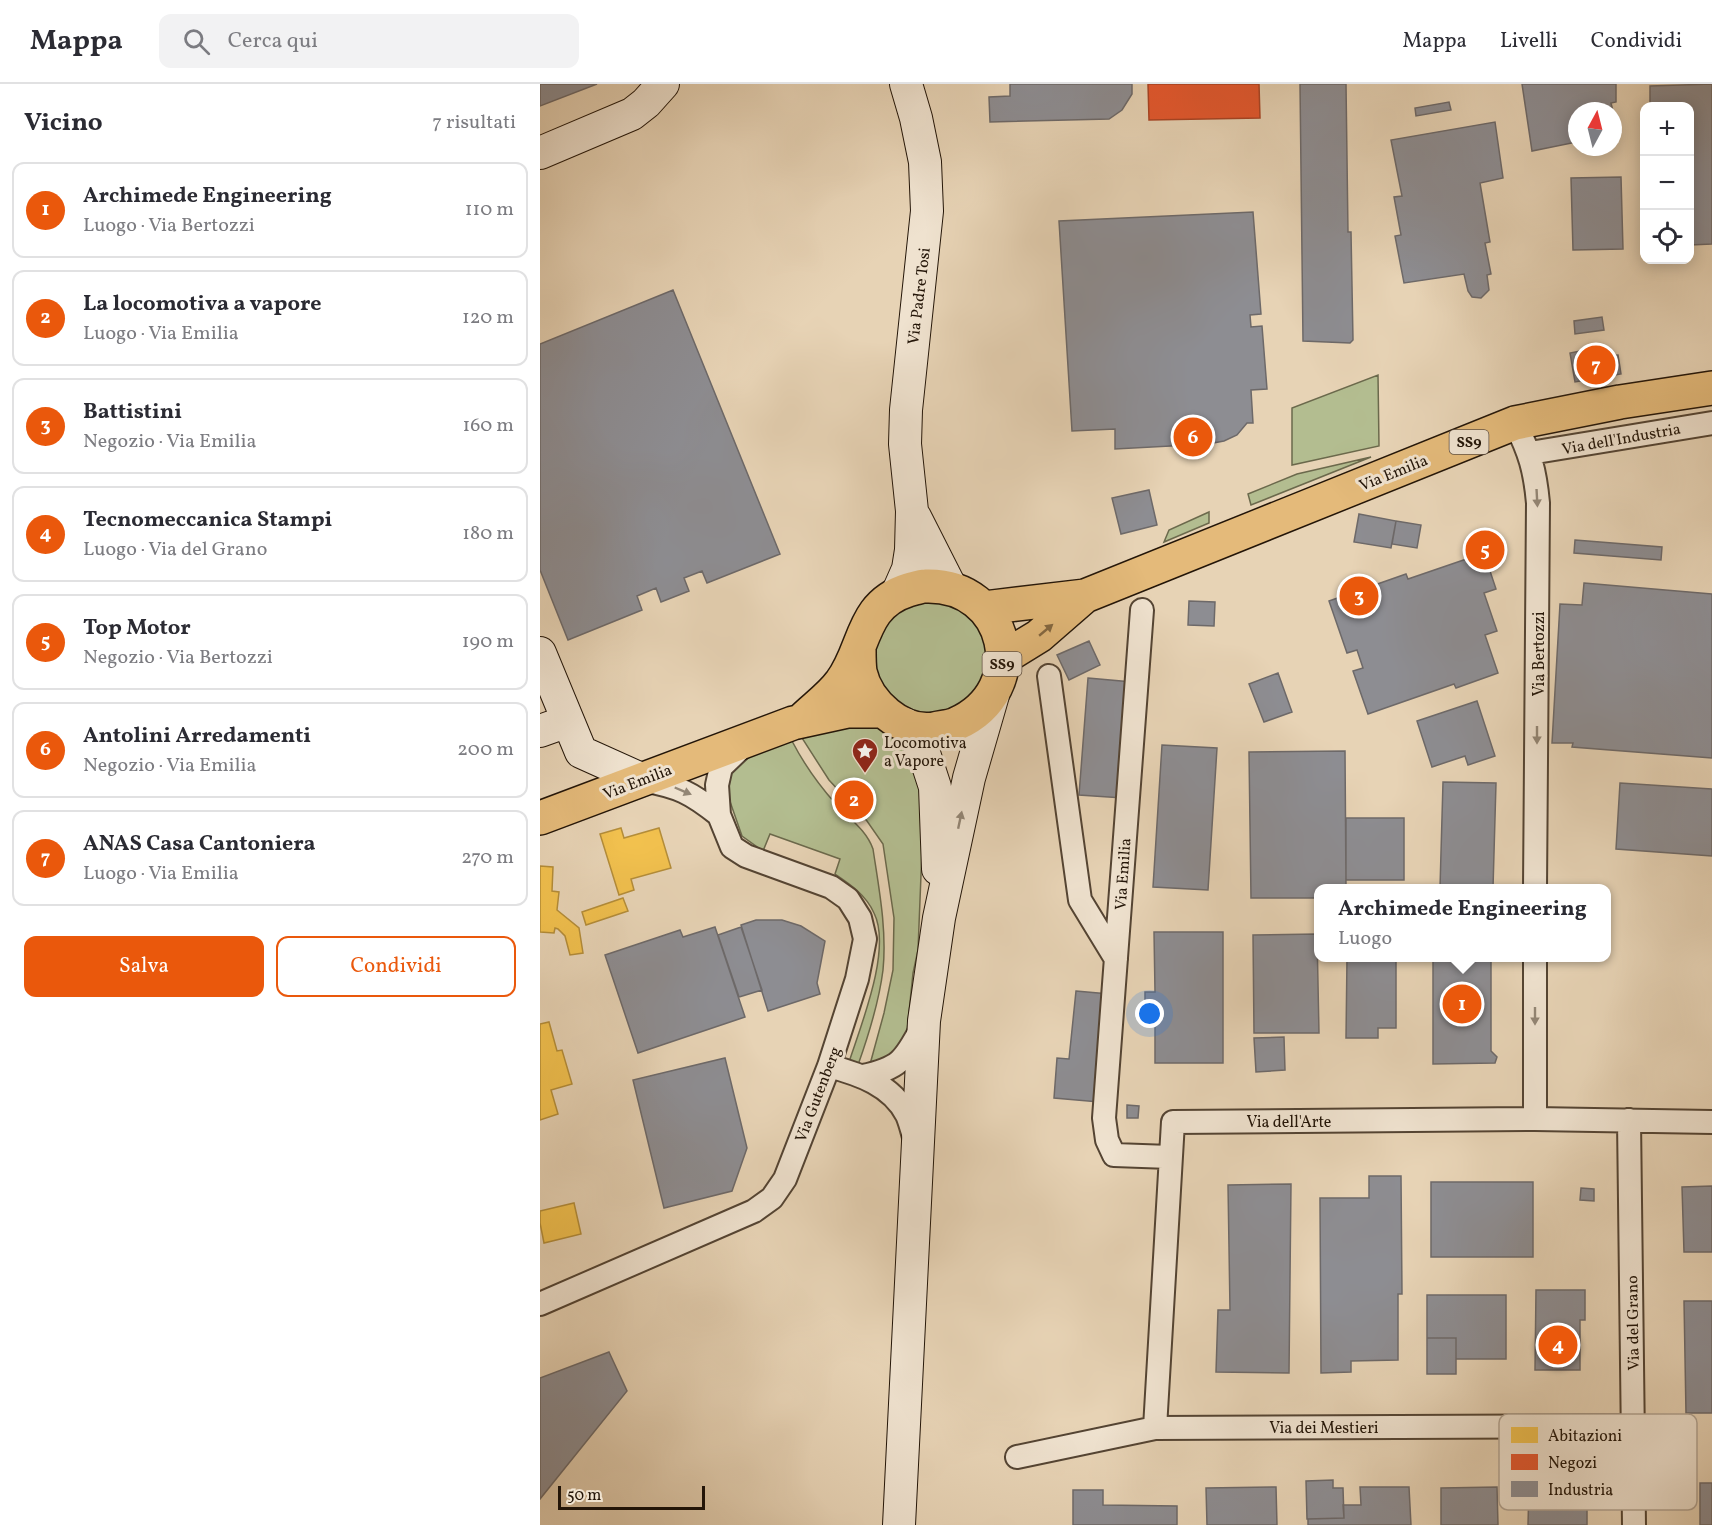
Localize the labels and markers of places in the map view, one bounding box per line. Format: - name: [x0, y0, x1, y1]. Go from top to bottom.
- pin: 7: [1576, 342, 1616, 388]
- pin: 6: [1174, 414, 1212, 460]
- pin: 5: [1466, 528, 1504, 572]
- pin: 3: [1340, 574, 1378, 618]
- place label: Locomotiva a Vapore: [884, 733, 967, 773]
- place icon: Locomotiva a Vapore: [850, 736, 880, 774]
- pin: 2: [834, 778, 874, 822]
- pin: 1: [1442, 982, 1482, 1026]
- pin: 4: [1538, 1322, 1578, 1368]

